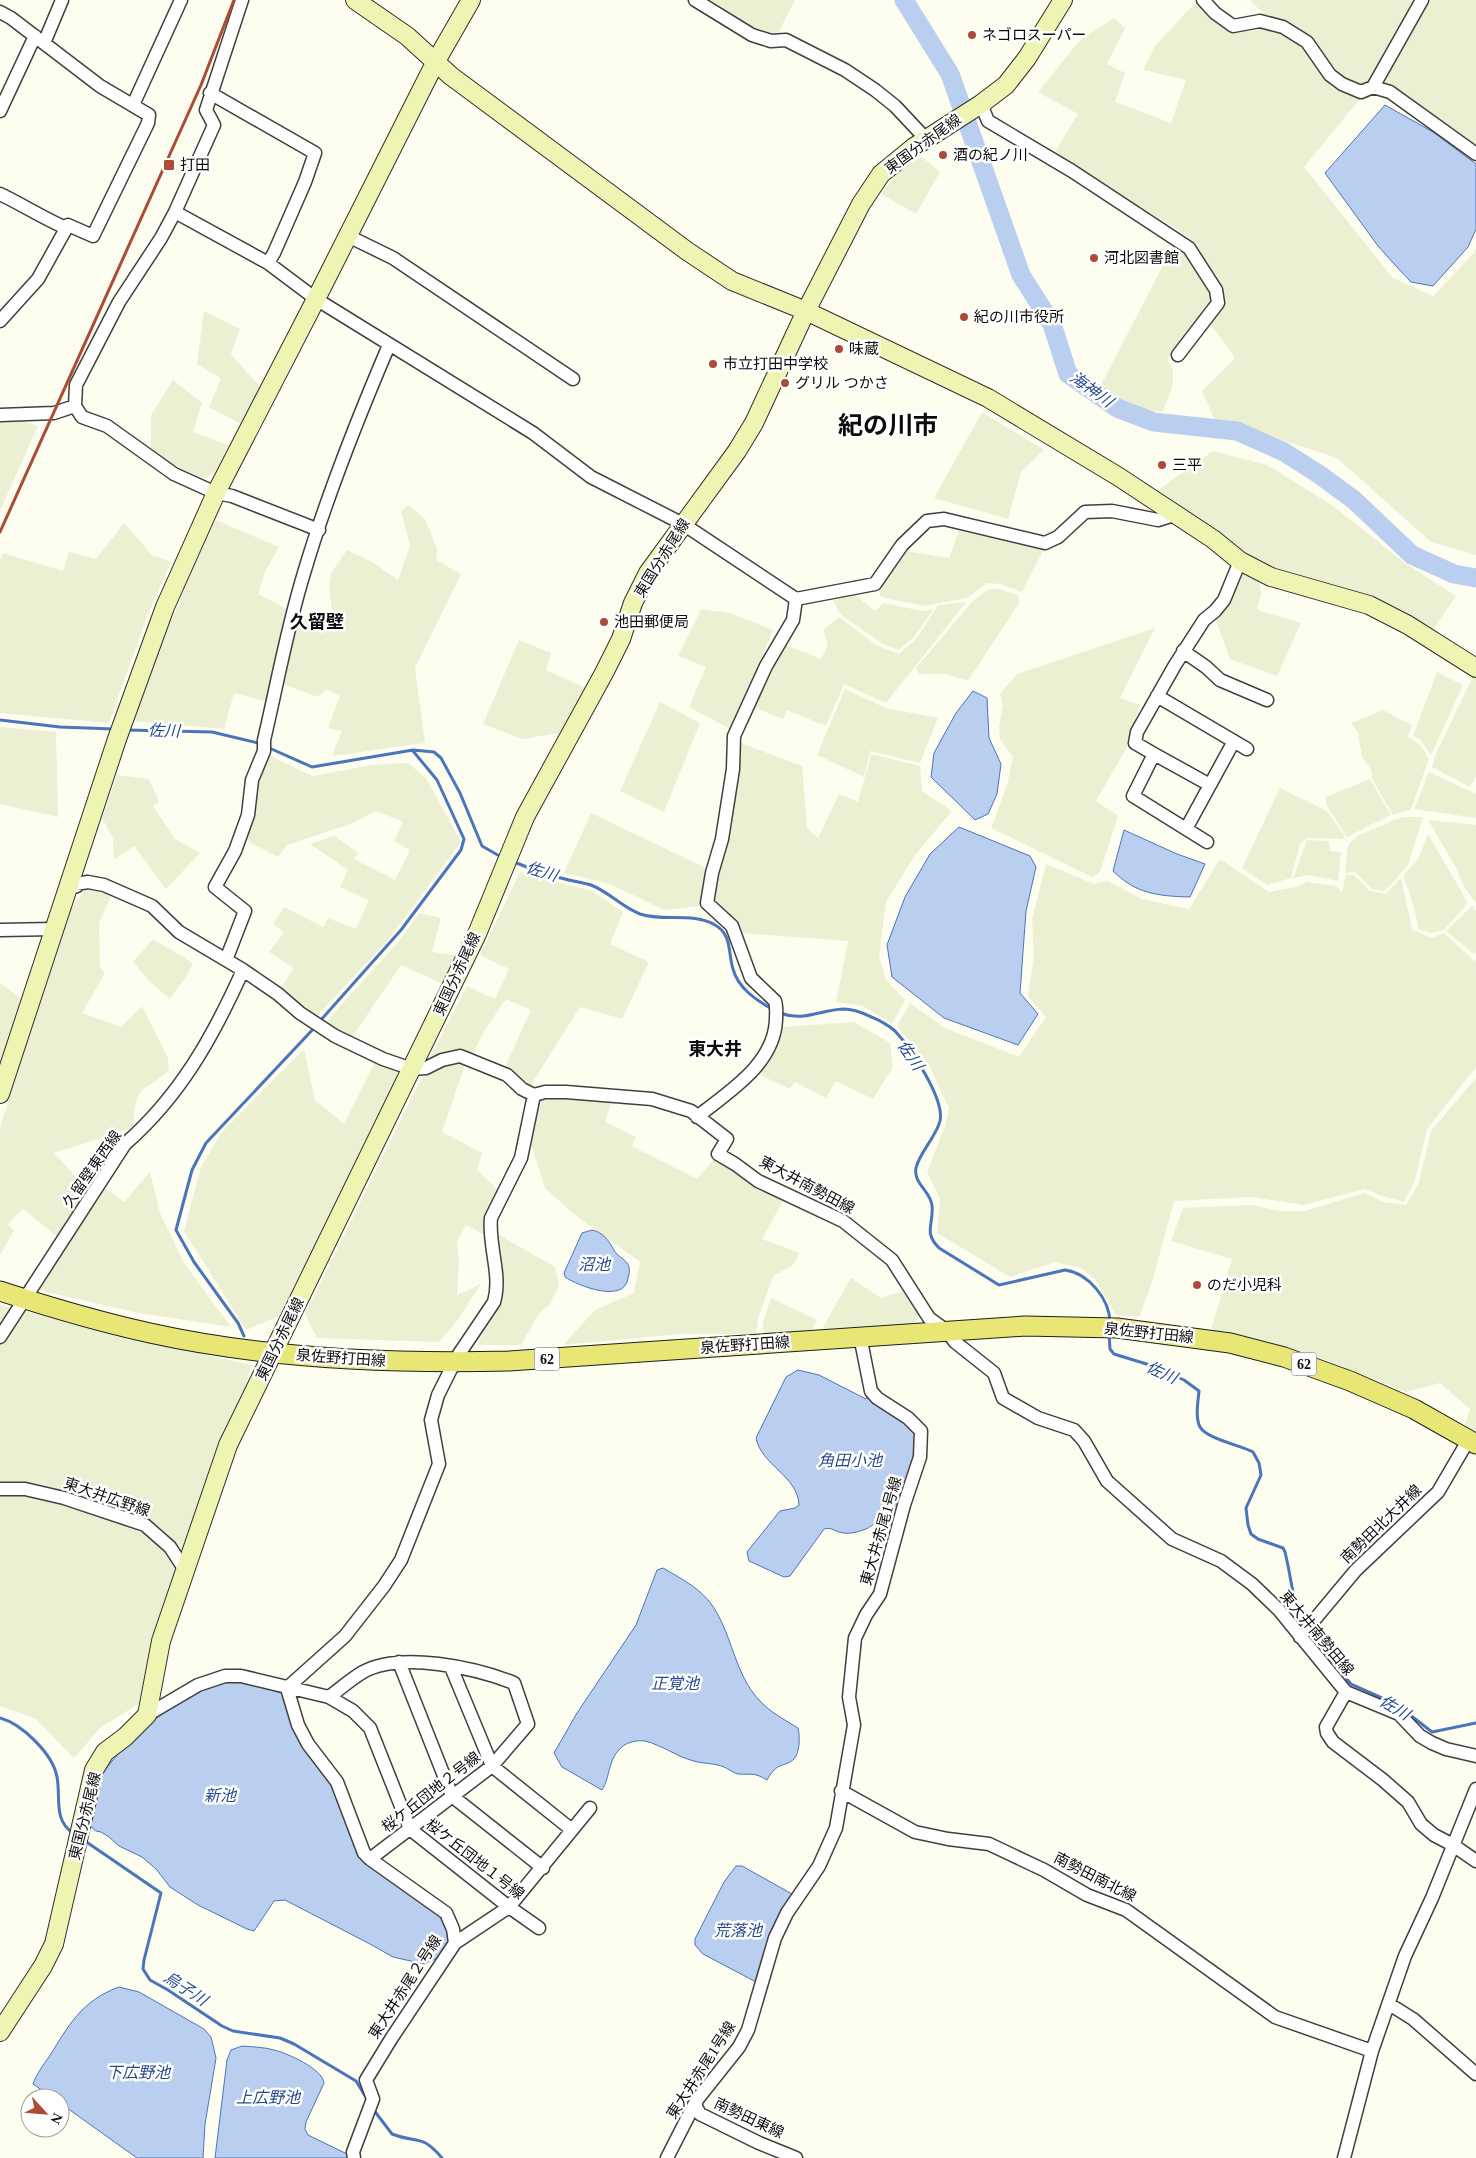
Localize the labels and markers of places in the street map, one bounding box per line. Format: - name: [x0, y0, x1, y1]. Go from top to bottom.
- place label: ネゴロスーパー: [982, 27, 1087, 43]
- marker: ネゴロスーパー: [966, 29, 978, 41]
- place label: 酒の紀ノ川: [953, 147, 1028, 163]
- marker: 酒の紀ノ川: [937, 149, 949, 161]
- place label: 打田: [180, 157, 210, 173]
- marker: 打田: [162, 158, 176, 172]
- place label: 河北図書館: [1104, 249, 1179, 266]
- marker: 河北図書館: [1088, 252, 1100, 264]
- place label: 紀の川市役所: [974, 309, 1064, 325]
- marker: 紀の川市役所: [958, 311, 970, 323]
- place label: 味蔵: [849, 341, 879, 357]
- marker: 味蔵: [833, 343, 845, 355]
- place label: 市立打田中学校: [723, 356, 828, 372]
- marker: 市立打田中学校: [707, 358, 719, 370]
- place label: グリル つかさ: [795, 375, 889, 391]
- marker: グリル つかさ: [779, 377, 791, 389]
- place label: 三平: [1172, 457, 1202, 473]
- marker: 三平: [1156, 459, 1168, 471]
- place label: 池田郵便局: [614, 614, 689, 630]
- marker: 池田郵便局: [598, 616, 610, 628]
- place label: のだ小児科: [1207, 1277, 1282, 1293]
- marker: のだ小児科: [1191, 1279, 1203, 1291]

